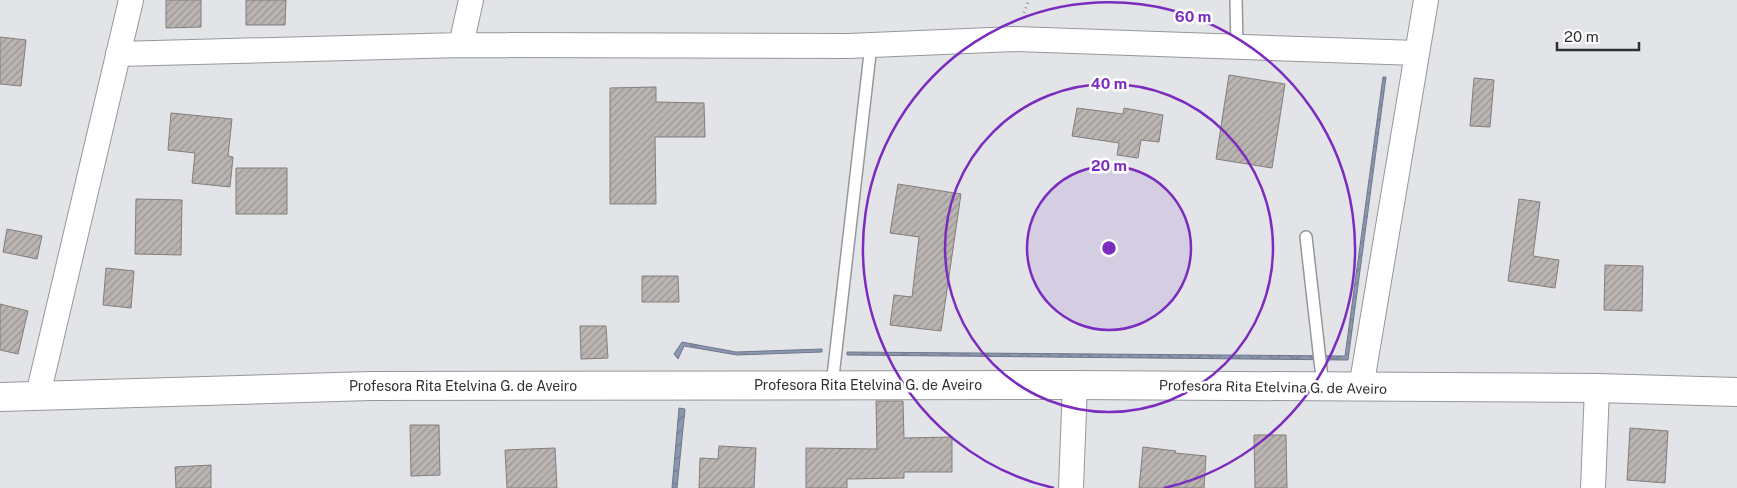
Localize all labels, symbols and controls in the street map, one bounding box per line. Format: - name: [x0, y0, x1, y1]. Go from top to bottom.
- text: 60 m: [1175, 8, 1211, 25]
- scale bar: [1557, 20, 1640, 52]
- text: 20 m: [1564, 28, 1599, 45]
- text: 40 m: [1091, 75, 1127, 92]
- text: 20 m: [1091, 157, 1127, 174]
- centre of rings: [1100, 239, 1118, 257]
- street label: Profesora Rita Etelvina G. de Aveiro: [754, 377, 982, 393]
- street label: Profesora Rita Etelvina G. de Aveiro: [1159, 377, 1387, 397]
- street label: Profesora Rita Etelvina G. de Aveiro: [349, 378, 577, 394]

